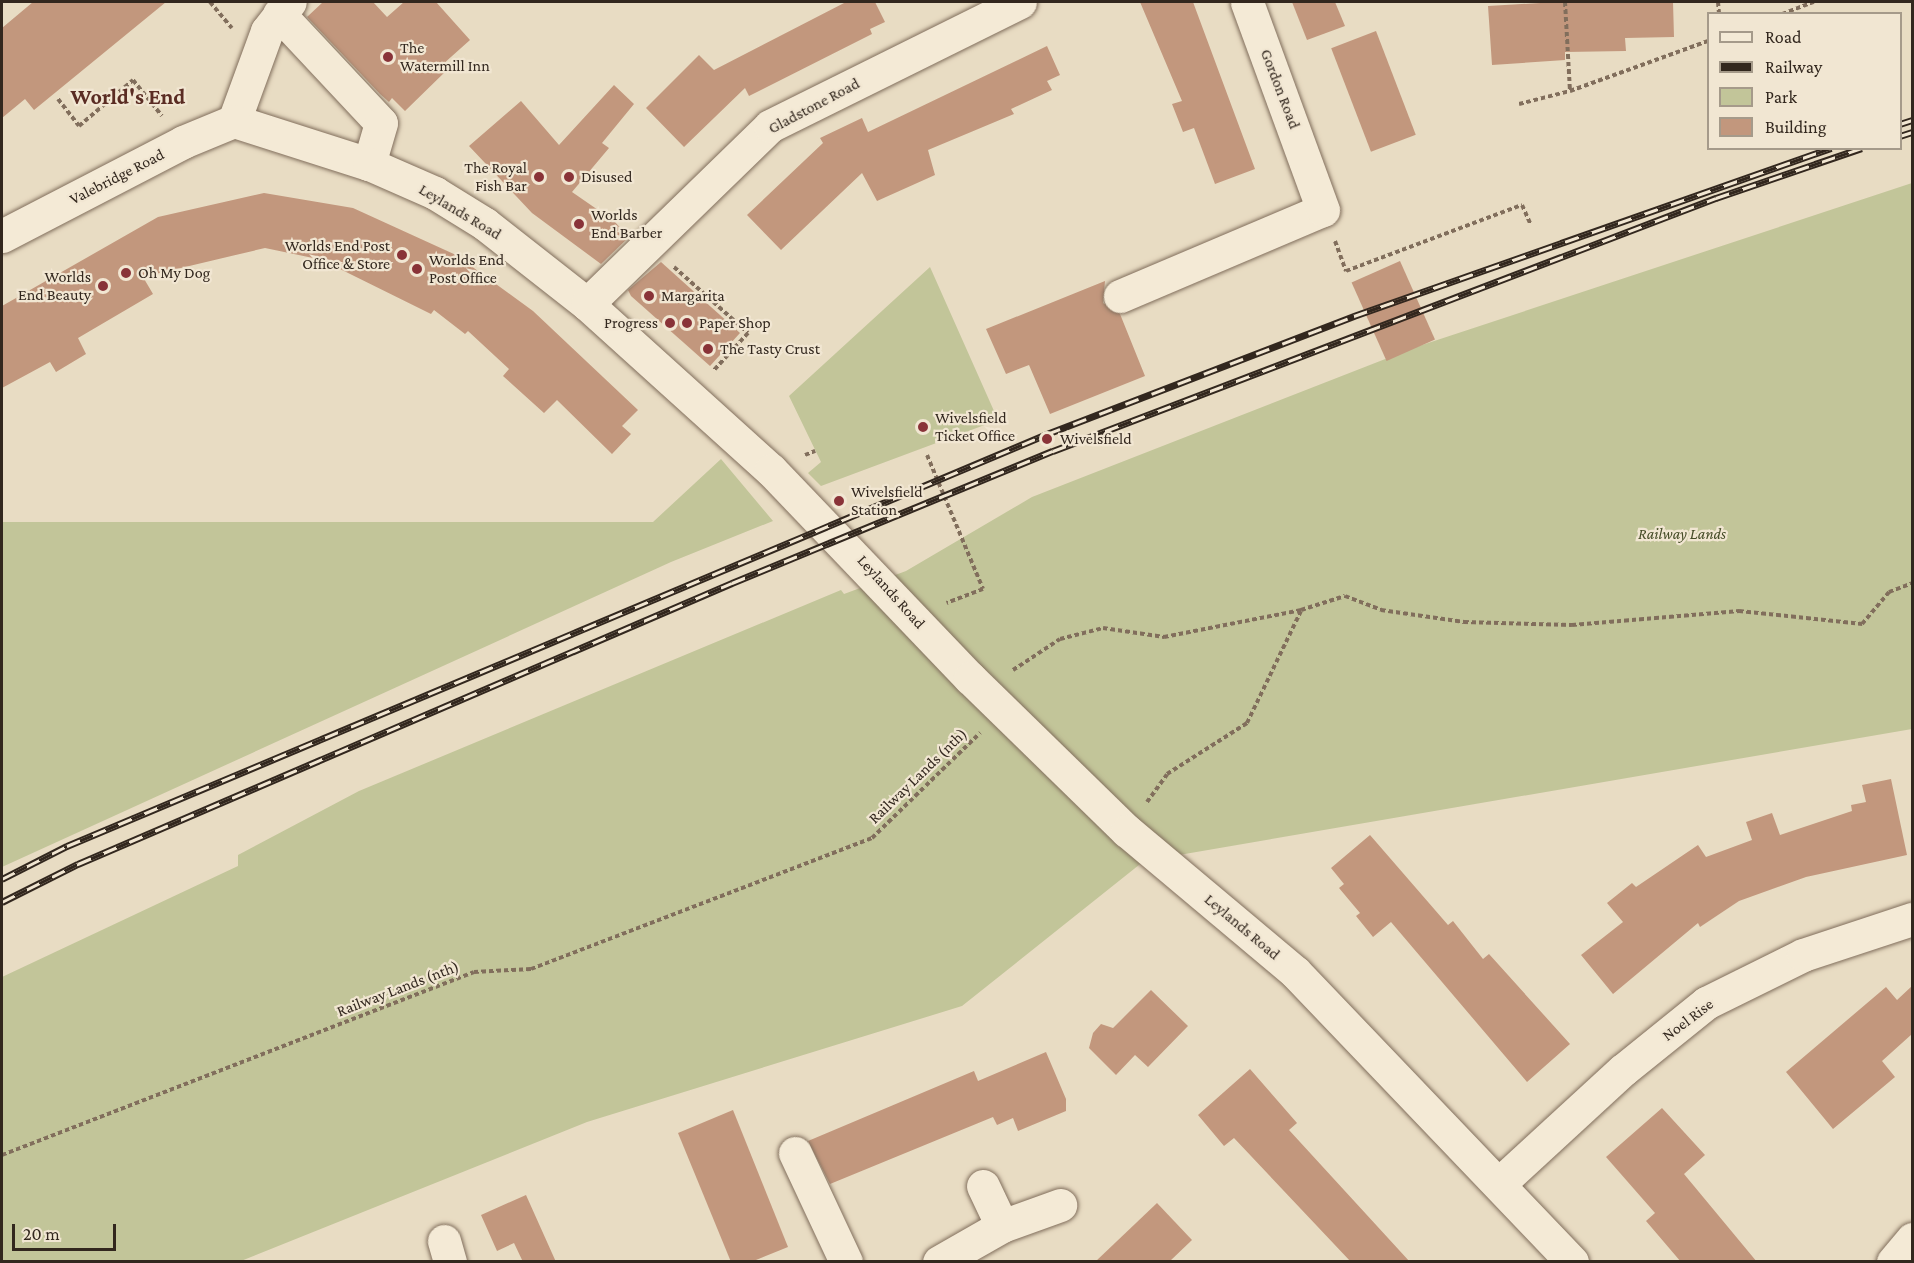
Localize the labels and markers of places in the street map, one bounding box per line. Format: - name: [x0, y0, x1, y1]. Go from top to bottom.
- place label: The Watermill Inn: [400, 38, 490, 76]
- marker: The Watermill Inn: [381, 50, 395, 64]
- place label: The Royal Fish Bar: [464, 158, 527, 196]
- place label: Disused: [581, 167, 632, 187]
- marker: The Royal Fish Bar: [532, 170, 546, 184]
- marker: Disused: [562, 170, 576, 184]
- place label: Worlds End Barber: [591, 205, 662, 243]
- marker: Worlds End Barber: [572, 217, 586, 231]
- place label: Worlds End Post Office & Store: [285, 236, 390, 274]
- marker: Worlds End Post Office & Store: [395, 248, 409, 262]
- place label: Worlds End Post Office: [429, 250, 504, 288]
- marker: Worlds End Post Office: [410, 262, 424, 276]
- place label: Oh My Dog: [138, 263, 210, 283]
- marker: Oh My Dog: [119, 266, 133, 280]
- place label: Worlds End Beauty: [18, 267, 91, 305]
- marker: Worlds End Beauty: [96, 279, 110, 293]
- place label: Margarita: [661, 286, 725, 306]
- marker: Margarita: [642, 289, 656, 303]
- place label: Progress: [604, 313, 658, 333]
- place label: Paper Shop: [699, 313, 771, 333]
- marker: Progress: [663, 316, 677, 330]
- marker: Paper Shop: [680, 316, 694, 330]
- place label: The Tasty Crust: [720, 339, 820, 359]
- marker: The Tasty Crust: [701, 342, 715, 356]
- place label: Wivelsfield Ticket Office: [935, 408, 1015, 446]
- marker: Wivelsfield Ticket Office: [916, 420, 930, 434]
- place label: Wivelsfield: [1060, 429, 1132, 449]
- marker: Wivelsfield: [1038, 430, 1056, 448]
- place label: Wivelsfield Station: [851, 482, 923, 520]
- marker: Wivelsfield Station: [832, 494, 846, 508]

